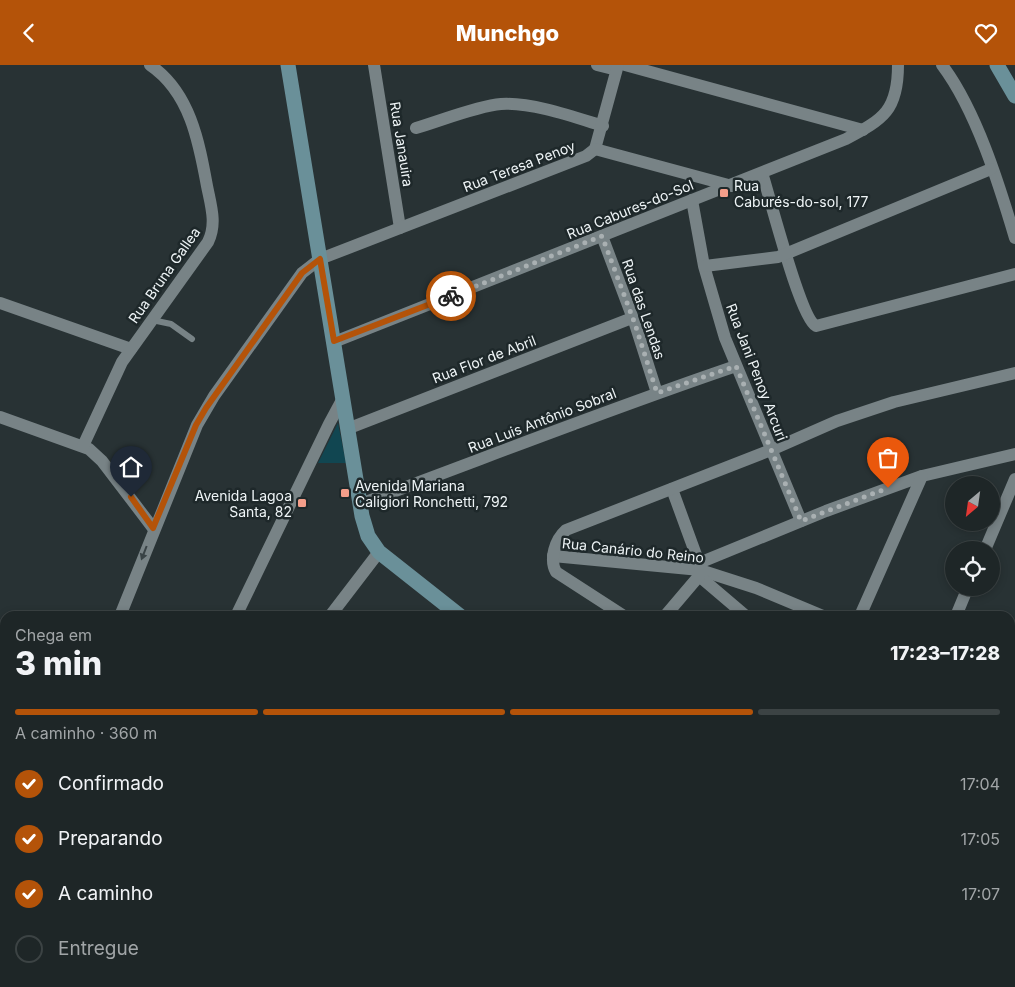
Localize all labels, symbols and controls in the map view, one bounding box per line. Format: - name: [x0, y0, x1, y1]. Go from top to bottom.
- icon: back: [15, 19, 43, 47]
- icon: heart: [972, 19, 1000, 47]
- text: Munchgo: [456, 20, 559, 46]
- street label: Rua Janauira: [387, 100, 417, 188]
- street label: Rua Teresa Penoy: [460, 137, 578, 195]
- street label: Rua Cabures-do-Sol: [564, 176, 696, 242]
- place label: Rua Caburés-do-sol, 177: [734, 177, 868, 210]
- marker: Rua Caburés-do-sol, 177: [718, 187, 730, 199]
- street label: Rua Bruna Gallea: [125, 224, 203, 326]
- street label: Rua das Lendas: [619, 257, 669, 361]
- courier: [426, 271, 476, 321]
- icon: bike: [437, 282, 465, 310]
- street label: Rua Jani Penoy Arcuri: [723, 301, 791, 443]
- street label: Rua Flor de Abril: [430, 331, 538, 387]
- street label: Rua Luis Antônio Sobral: [466, 384, 618, 456]
- pin: [867, 437, 909, 488]
- icon: bag: [874, 444, 902, 472]
- pin: [110, 446, 152, 497]
- icon: home: [117, 453, 145, 481]
- north arrow: [945, 476, 1000, 531]
- map controls: [945, 476, 1000, 596]
- place label: Avenida Mariana Caligiori Ronchetti, 792: [355, 477, 508, 510]
- place label: Avenida Lagoa Santa, 82: [195, 487, 292, 520]
- marker: Avenida Mariana Caligiori Ronchetti, 792: [339, 487, 351, 499]
- marker: Avenida Lagoa Santa, 82: [296, 497, 308, 509]
- street label: Rua Canário do Reino: [561, 534, 705, 566]
- button: locate: [945, 541, 1000, 596]
- one-way arrow: [140, 546, 148, 561]
- text: Chega em: [15, 625, 92, 645]
- text: 17:23–17:28: [890, 642, 1000, 665]
- text: 3 min: [15, 644, 102, 683]
- text: A caminho · 360 m: [15, 723, 157, 743]
- icon: check: [15, 770, 43, 798]
- text: Confirmado: [58, 772, 164, 795]
- text: 17:04: [960, 774, 1000, 794]
- icon: check: [15, 825, 43, 853]
- text: Preparando: [58, 827, 163, 850]
- text: 17:05: [961, 829, 1000, 849]
- icon: check: [15, 880, 43, 908]
- text: A caminho: [58, 882, 153, 905]
- text: 17:07: [962, 884, 1000, 904]
- text: Entregue: [58, 937, 139, 960]

